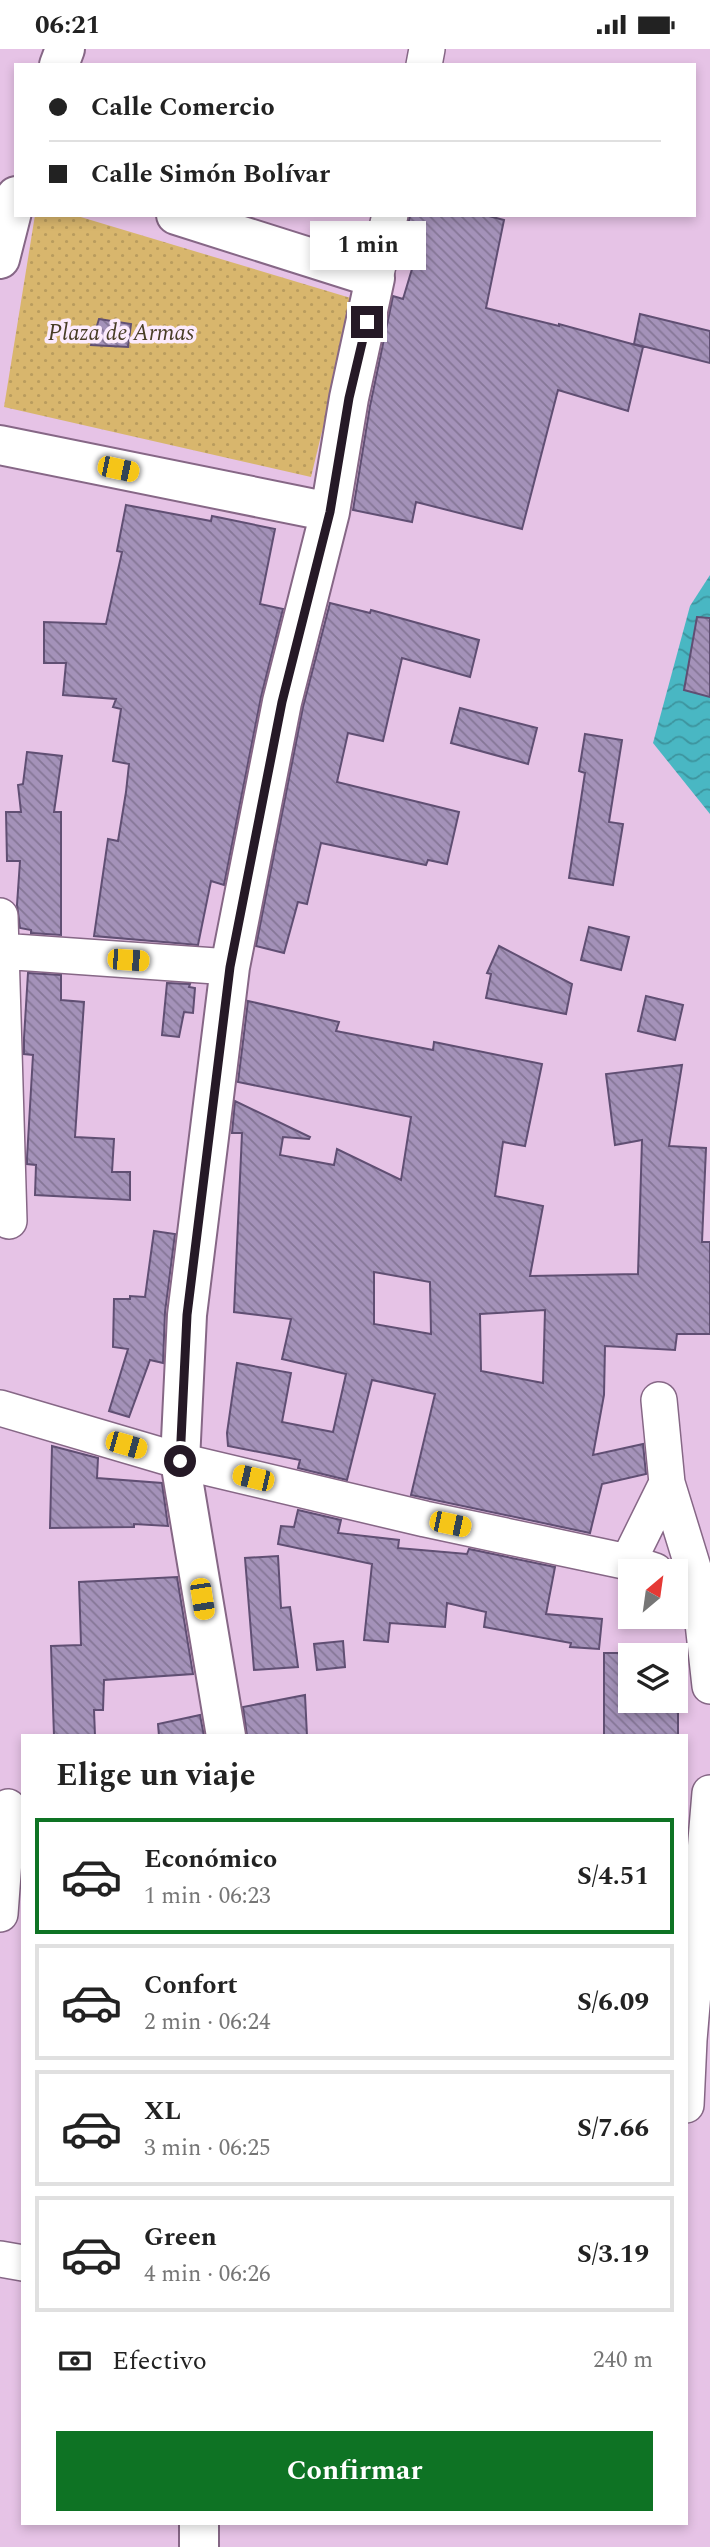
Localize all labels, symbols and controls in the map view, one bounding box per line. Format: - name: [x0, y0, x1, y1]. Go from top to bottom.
- text: 06:21: [35, 5, 100, 45]
- text: Calle Comercio: [91, 87, 275, 127]
- text: Calle Simón Bolívar: [91, 154, 330, 194]
- callout: 1 min: [309, 221, 425, 269]
- text: 1 min: [337, 228, 399, 263]
- route end: [351, 306, 383, 338]
- park label: Plaza de Armas: [48, 316, 194, 351]
- car: [96, 454, 141, 484]
- car: [107, 948, 150, 972]
- car: [103, 1429, 150, 1461]
- route start: [164, 1445, 196, 1477]
- car: [231, 1463, 276, 1493]
- car: [428, 1509, 473, 1539]
- north arrow: [618, 1559, 688, 1629]
- map controls: [618, 1559, 688, 1713]
- car: [189, 1577, 216, 1621]
- button: layers: [618, 1643, 688, 1713]
- text: Elige un viaje: [56, 1751, 256, 1800]
- text: Económico: [144, 1839, 277, 1879]
- icon: car: [60, 1845, 123, 1908]
- text: S/4.51: [577, 1856, 649, 1896]
- text: 1 min · 06:23: [144, 1879, 271, 1914]
- text: Confort: [144, 1965, 238, 2005]
- icon: car: [60, 1971, 123, 2034]
- text: S/6.09: [577, 1982, 649, 2022]
- text: 2 min · 06:24: [144, 2005, 271, 2040]
- text: XL: [144, 2091, 181, 2131]
- icon: car: [60, 2097, 123, 2160]
- text: S/7.66: [577, 2108, 649, 2148]
- text: 3 min · 06:25: [144, 2131, 271, 2166]
- text: Green: [144, 2217, 217, 2257]
- icon: car: [60, 2223, 123, 2286]
- text: S/3.19: [577, 2234, 649, 2274]
- text: 4 min · 06:26: [144, 2257, 271, 2292]
- text: Efectivo: [112, 2341, 207, 2381]
- icon: cash: [56, 2342, 94, 2380]
- text: 240 m: [593, 2343, 653, 2378]
- button: Confirmar: [56, 2431, 653, 2511]

